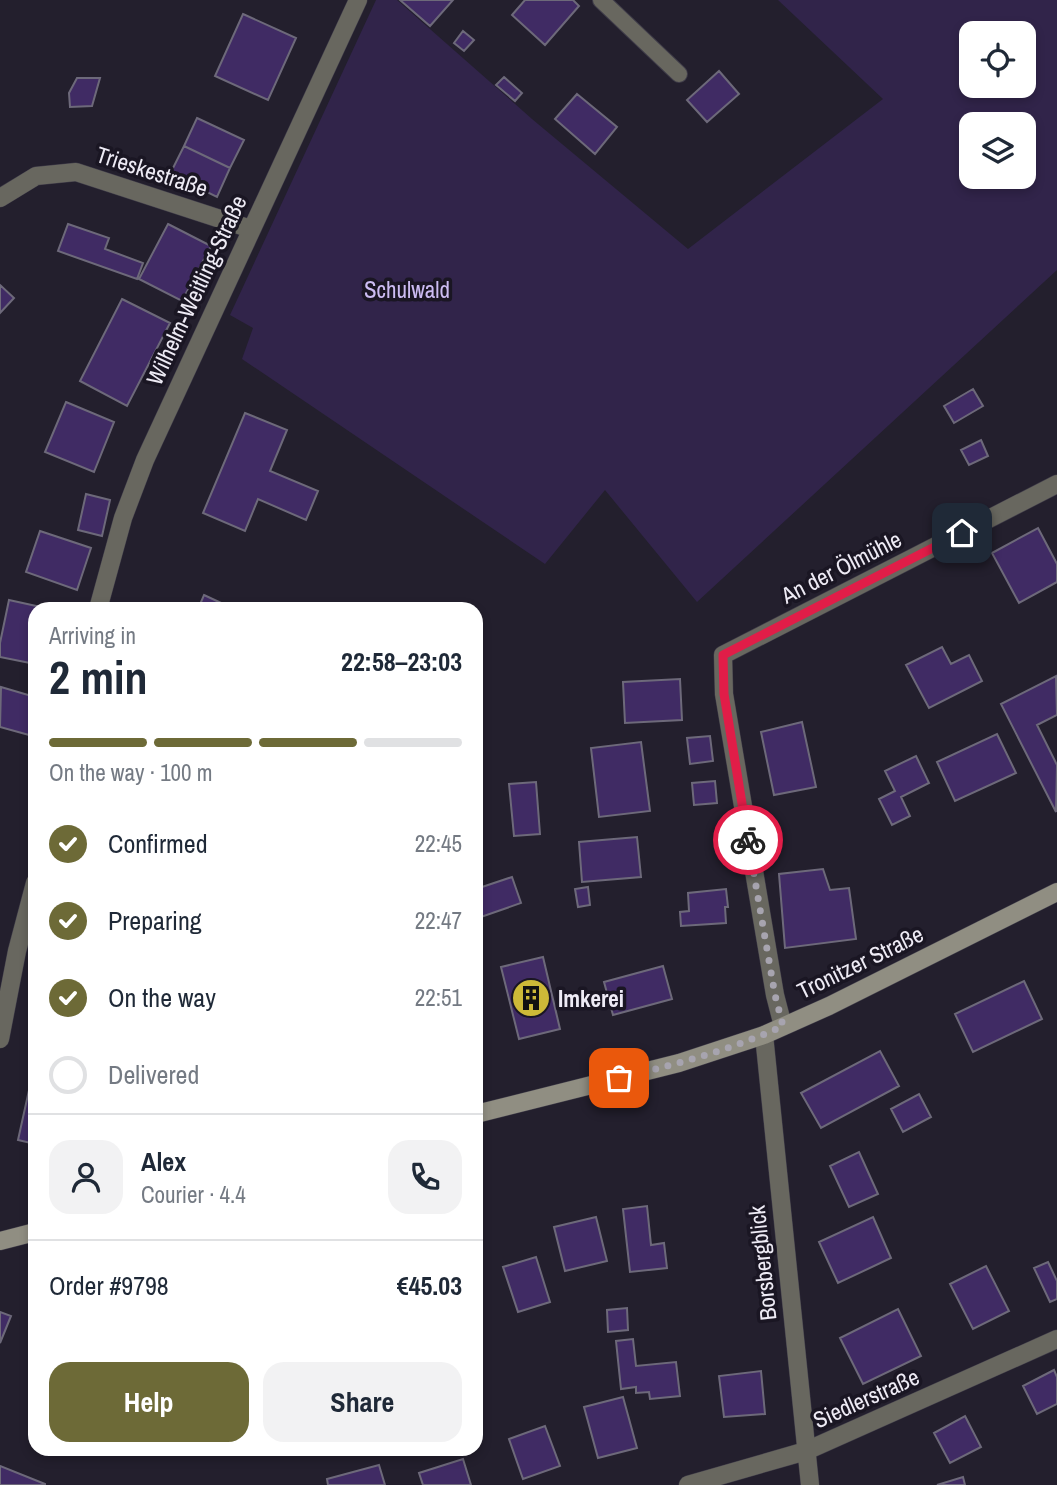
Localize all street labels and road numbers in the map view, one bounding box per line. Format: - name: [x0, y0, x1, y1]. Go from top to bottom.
- street label: Trieskestraße: [92, 138, 212, 204]
- street label: Wilhelm-Weitling-Straße: [138, 190, 254, 390]
- street label: An der Ölmühle: [775, 523, 906, 611]
- street label: Tronitzer Straße: [792, 918, 928, 1006]
- street label: Borsbergblick: [741, 1203, 783, 1322]
- street label: Siedlerstraße: [808, 1361, 924, 1435]

